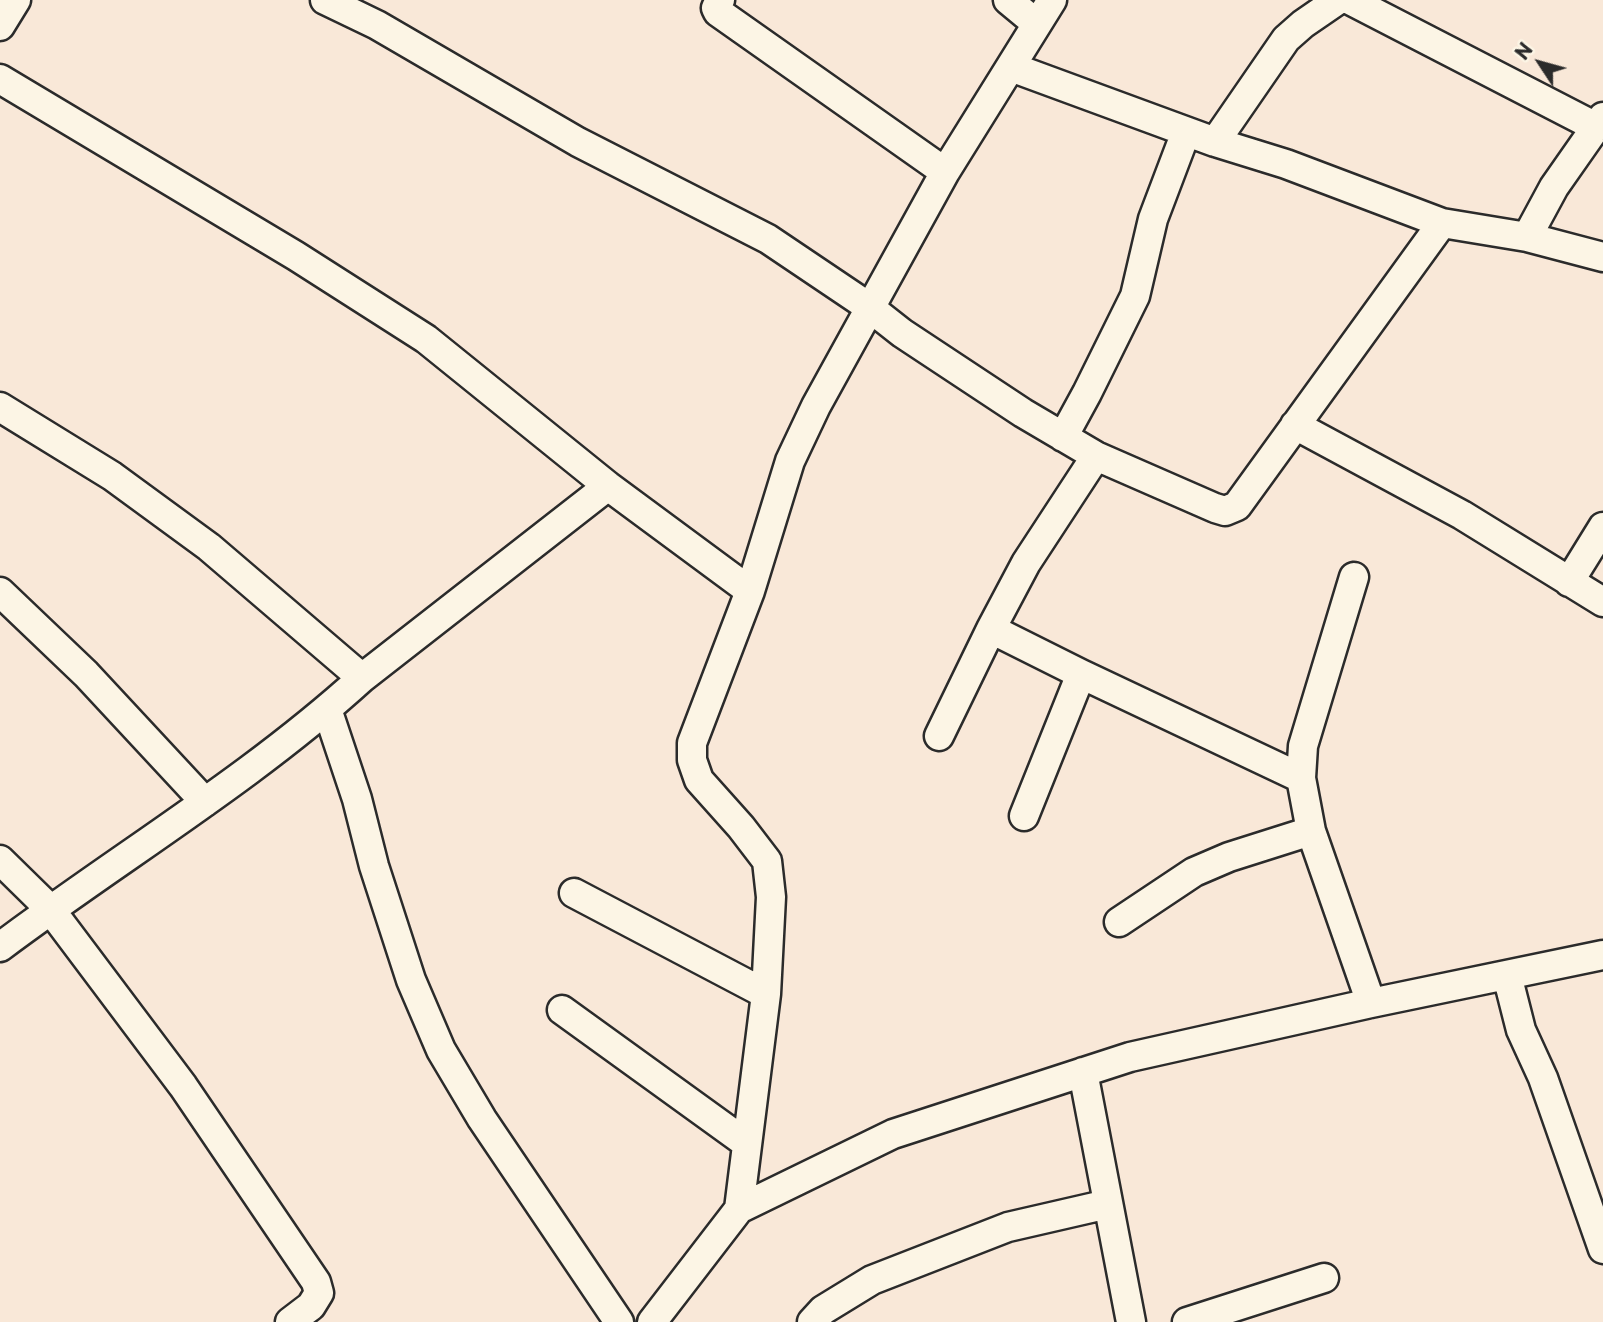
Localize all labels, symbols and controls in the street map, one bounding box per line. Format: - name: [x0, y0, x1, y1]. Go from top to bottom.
- north arrow: [1505, 28, 1575, 98]
- text: N: [1507, 36, 1539, 65]

